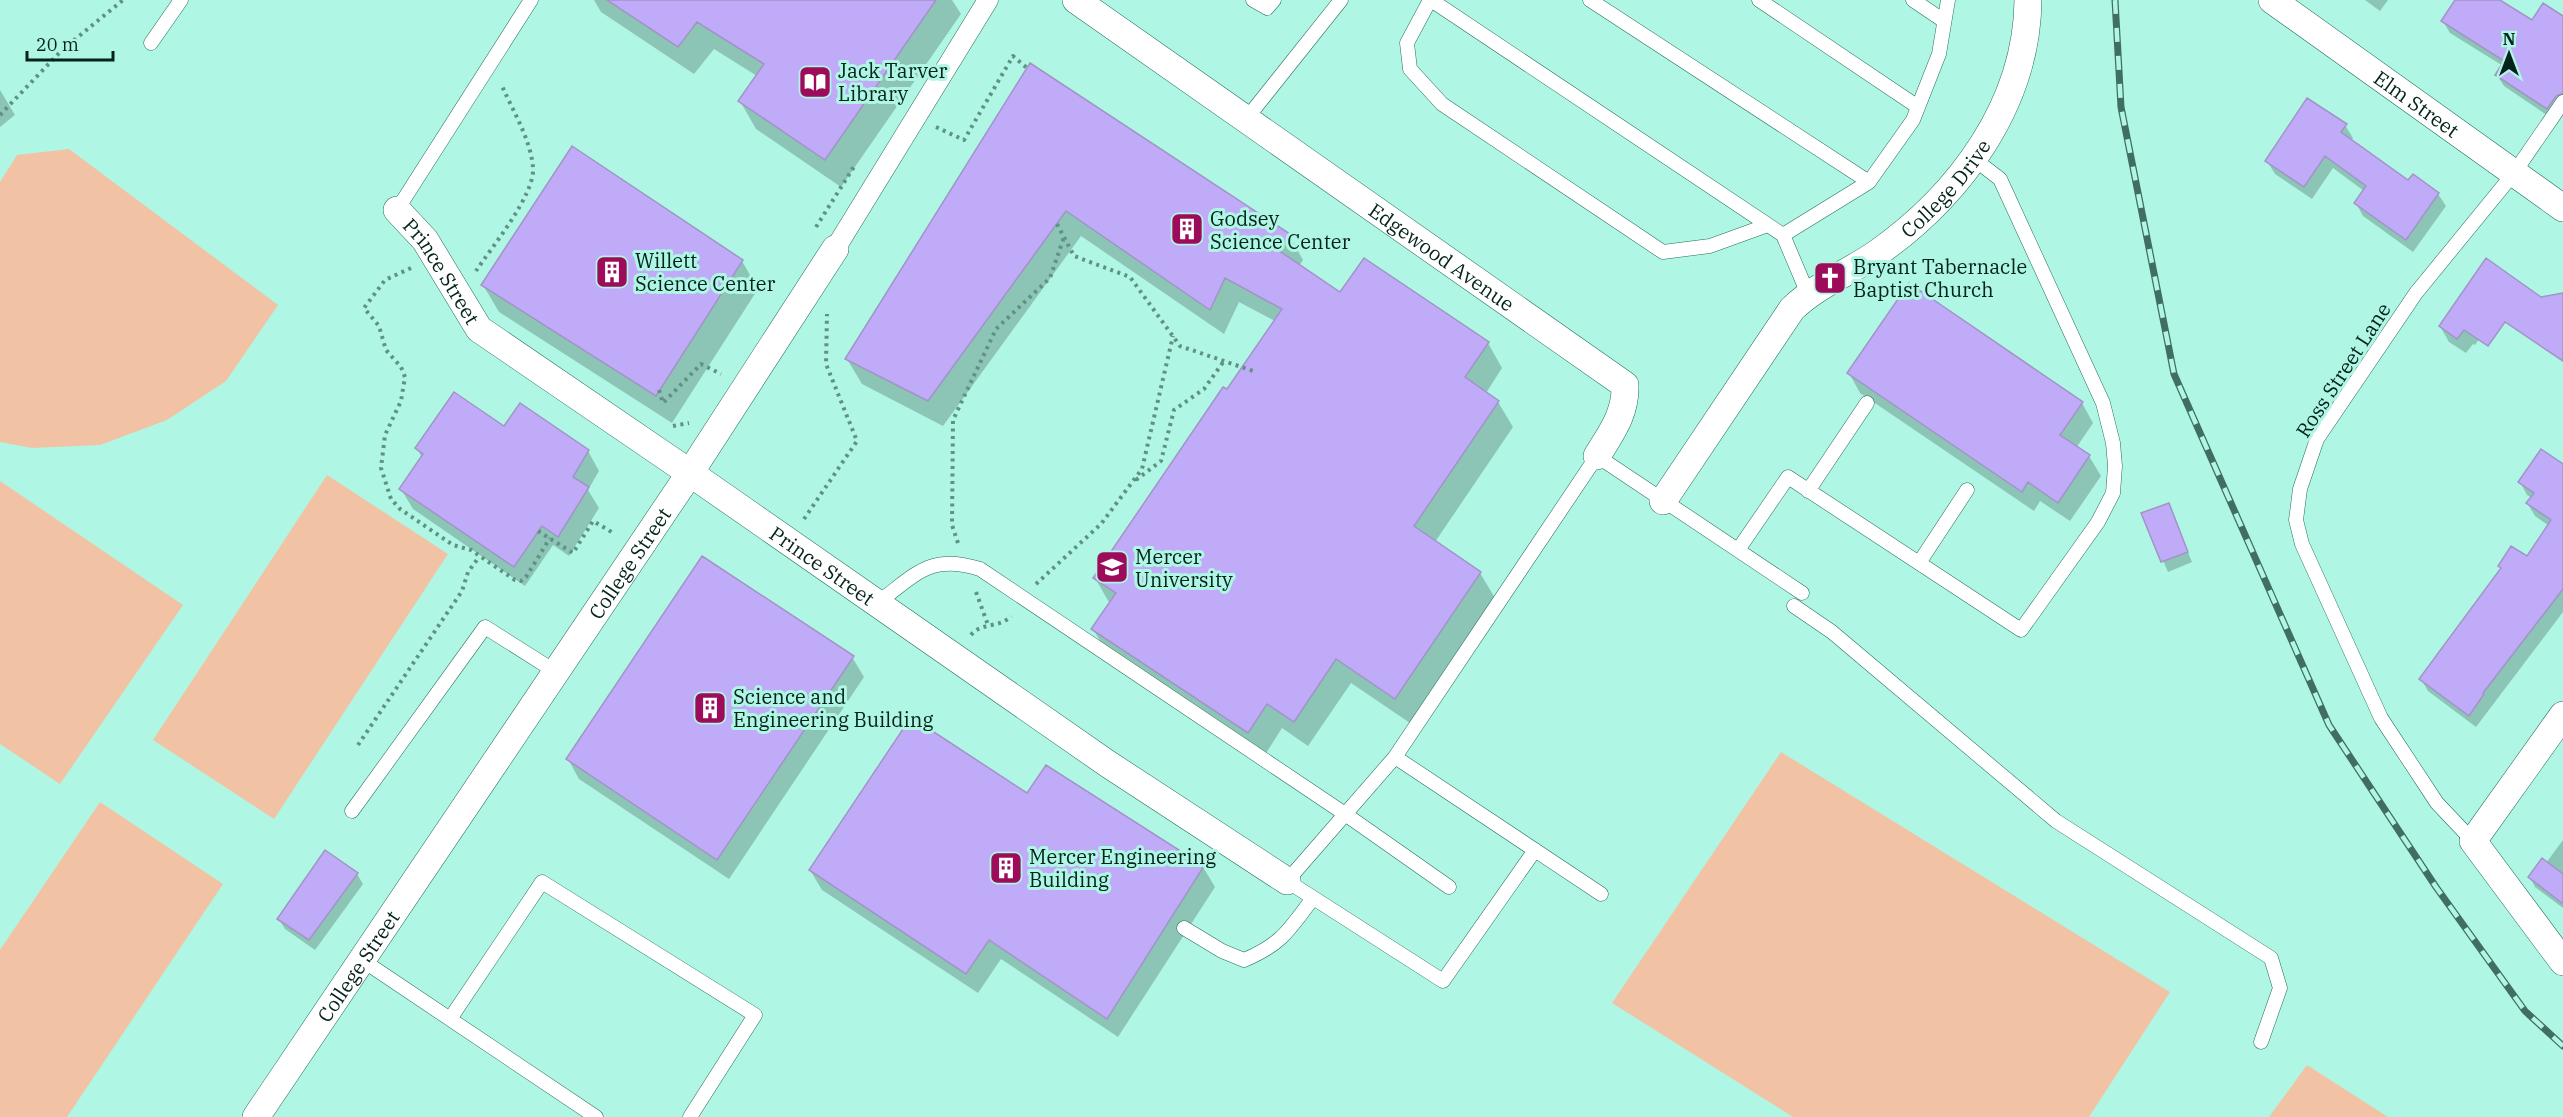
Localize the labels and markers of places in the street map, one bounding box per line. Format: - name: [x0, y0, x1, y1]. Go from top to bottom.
- place label: Jack Tarver Library: [838, 57, 947, 107]
- library icon: Jack Tarver Library: [797, 64, 833, 100]
- place label: Godsey Science Center: [1210, 205, 1350, 255]
- building icon: Godsey Science Center: [1169, 211, 1205, 247]
- place label: Willett Science Center: [635, 247, 775, 297]
- place label: Bryant Tabernacle Baptist Church: [1853, 253, 2027, 303]
- building icon: Willett Science Center: [594, 254, 630, 290]
- church icon: Bryant Tabernacle Baptist Church: [1812, 260, 1848, 296]
- place label: Mercer University: [1135, 543, 1233, 593]
- school or university icon: Mercer University: [1094, 549, 1130, 585]
- place label: Science and Engineering Building: [733, 683, 934, 733]
- building icon: Science and Engineering Building: [692, 690, 728, 726]
- place label: Mercer Engineering Building: [1029, 843, 1216, 893]
- building icon: Mercer Engineering Building: [988, 850, 1024, 886]

